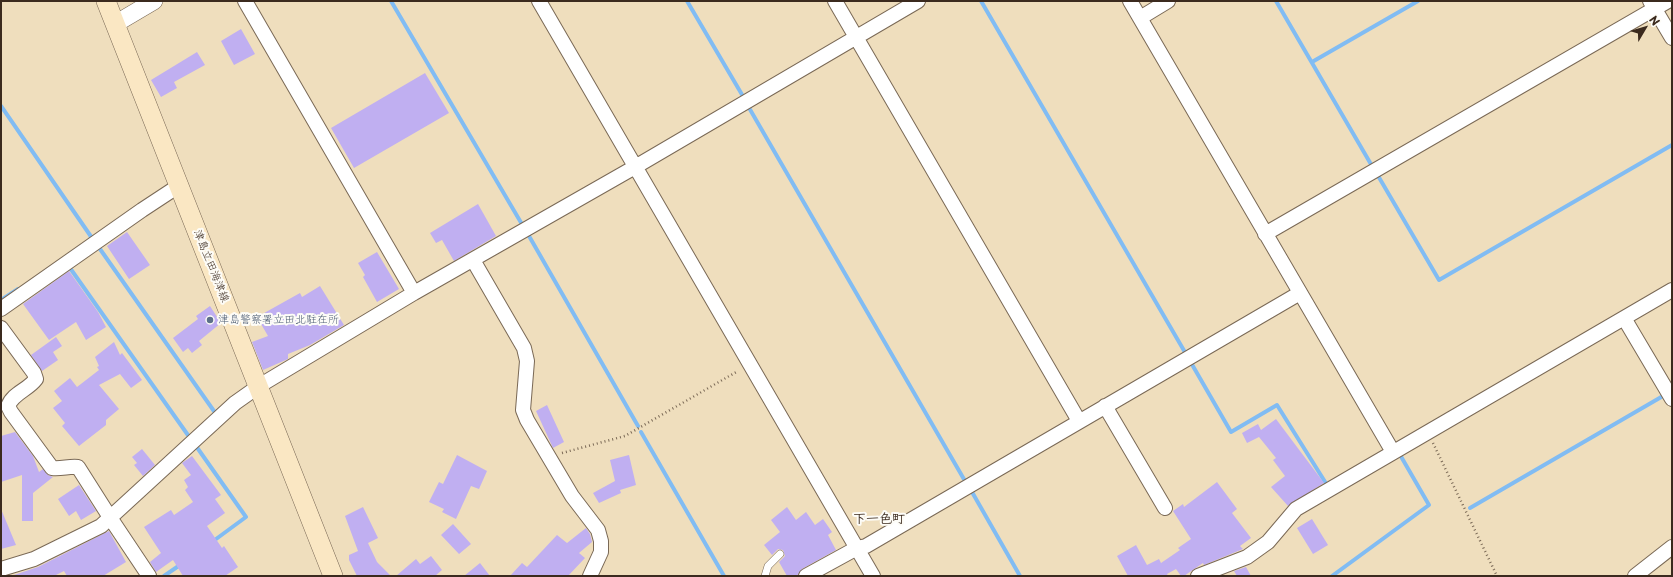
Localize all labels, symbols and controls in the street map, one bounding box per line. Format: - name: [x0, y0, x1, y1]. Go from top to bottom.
- north arrow: [1625, 8, 1665, 48]
- text: N: [1645, 12, 1664, 29]
- street label: 津島立田海津線: [190, 228, 232, 304]
- place label: 津島警察署立田北駐在所: [218, 313, 339, 327]
- marker: 津島警察署立田北駐在所: [205, 315, 215, 325]
- district label: 下一色町: [853, 511, 905, 527]

